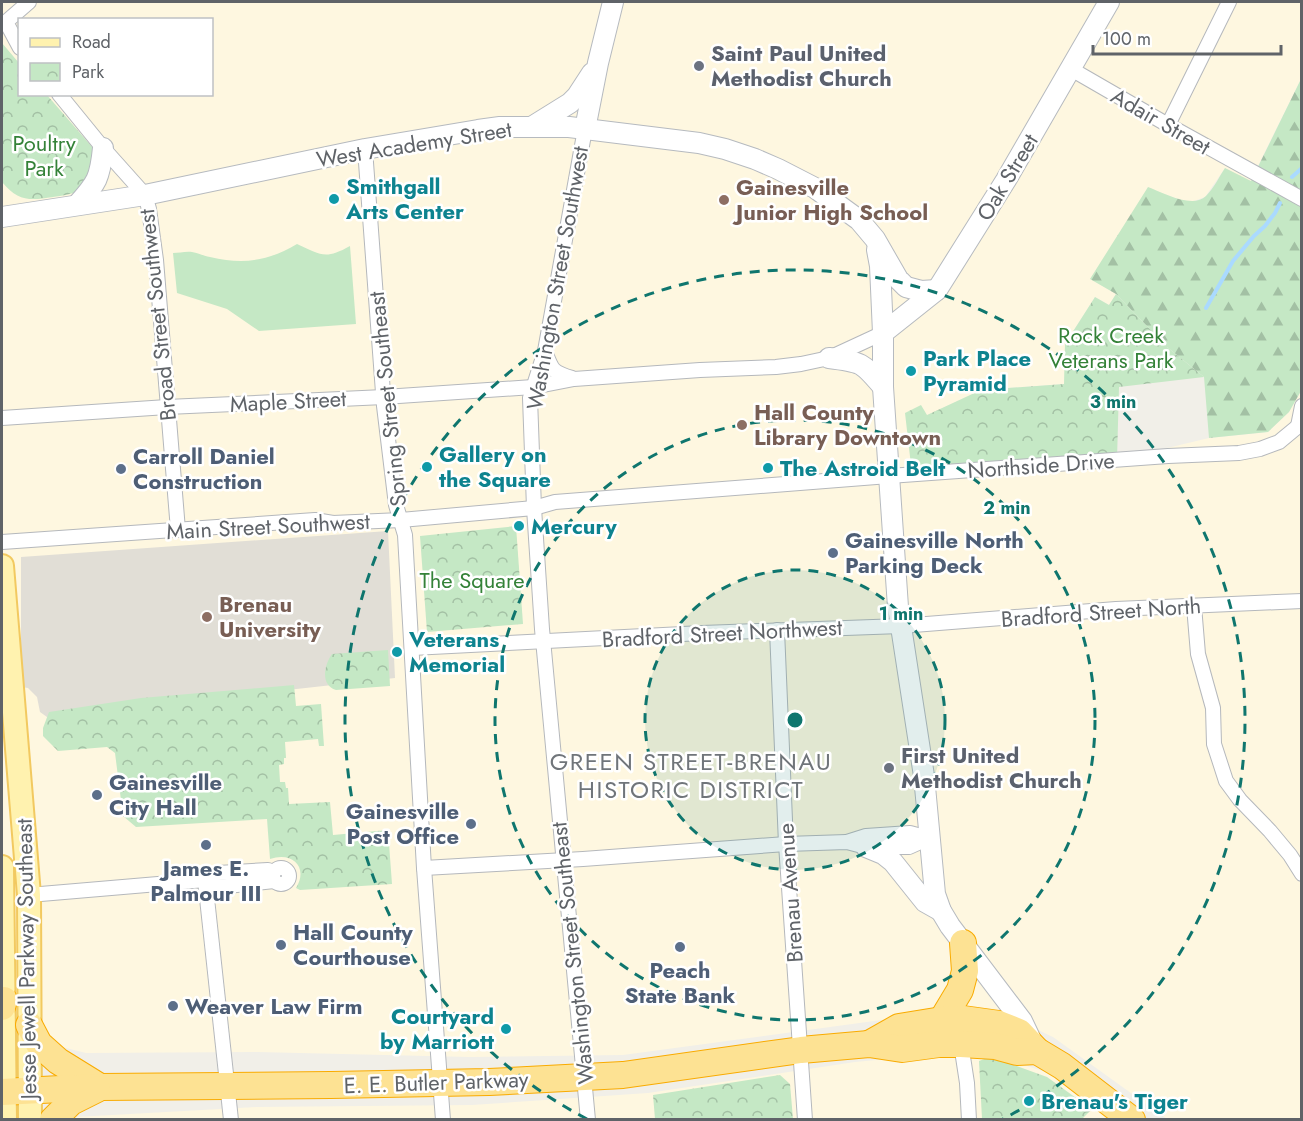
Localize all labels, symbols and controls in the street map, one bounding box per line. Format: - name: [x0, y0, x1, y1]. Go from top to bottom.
- legend: [18, 18, 213, 96]
- scale bar: [1093, 18, 1280, 56]
- text: 100 m: [1102, 26, 1151, 52]
- text: Road: [72, 29, 111, 55]
- place label: Saint Paul United Methodist Church: [711, 37, 892, 94]
- text: Park: [72, 59, 104, 85]
- marker: Saint Paul United Methodist Church: [692, 59, 706, 73]
- street label: Adair Street: [1105, 80, 1217, 163]
- street label: West Academy Street: [314, 113, 515, 175]
- park label: Poultry Park: [12, 127, 76, 184]
- street label: Oak Street: [968, 127, 1046, 227]
- street label: Washington Street Southwest: [518, 143, 596, 412]
- place label: Smithgall Arts Center: [345, 170, 464, 227]
- place label: Gainesville Junior High School: [732, 171, 928, 228]
- marker: Smithgall Arts Center: [327, 192, 341, 206]
- marker: Gainesville Junior High School: [717, 193, 731, 207]
- street label: Broad Street Southwest: [130, 207, 184, 422]
- street label: Spring Street Southeast: [360, 289, 414, 508]
- park label: Rock Creek Veterans Park: [1048, 319, 1174, 376]
- place label: Park Place Pyramid: [923, 342, 1031, 399]
- marker: Park Place Pyramid: [904, 364, 918, 378]
- street label: Maple Street: [229, 382, 348, 420]
- text: 3 min: [1090, 389, 1136, 415]
- place label: Hall County Library Downtown: [754, 396, 941, 453]
- marker: Hall County Library Downtown: [735, 418, 749, 432]
- place label: Gallery on the Square: [439, 438, 551, 495]
- place label: Carroll Daniel Construction: [133, 440, 275, 497]
- street label: Northside Drive: [966, 444, 1116, 486]
- place label: The Astroid Belt: [780, 452, 945, 484]
- marker: Gallery on the Square: [420, 460, 434, 474]
- marker: The Astroid Belt: [761, 461, 775, 475]
- marker: Carroll Daniel Construction: [114, 462, 128, 476]
- text: 2 min: [983, 495, 1031, 521]
- street label: Main Street Southwest: [165, 505, 371, 547]
- place label: Mercury: [531, 510, 617, 542]
- marker: Mercury: [512, 519, 526, 533]
- place label: Gainesville North Parking Deck: [845, 524, 1024, 581]
- marker: Gainesville North Parking Deck: [826, 546, 840, 560]
- park label: The Square: [420, 564, 524, 596]
- place label: Brenau University: [219, 588, 321, 645]
- street label: Bradford Street North: [1000, 589, 1202, 635]
- text: 1 min: [879, 601, 923, 627]
- marker: Brenau University: [200, 610, 214, 624]
- street label: Bradford Street Northwest: [601, 611, 844, 655]
- place label: Veterans Memorial: [408, 623, 505, 680]
- marker: Veterans Memorial: [390, 645, 404, 659]
- centre of rings: [785, 710, 805, 730]
- place label: First United Methodist Church: [901, 739, 1082, 796]
- district label: GREEN STREET-BRENAU HISTORIC DISTRICT: [550, 744, 832, 807]
- marker: First United Methodist Church: [882, 761, 896, 775]
- place label: Gainesville City Hall: [109, 766, 222, 823]
- marker: Gainesville City Hall: [90, 788, 104, 802]
- place label: Gainesville Post Office: [346, 795, 459, 852]
- marker: Gainesville Post Office: [464, 817, 478, 831]
- street label: Jesse Jewell Parkway Southeast: [8, 818, 45, 1103]
- street label: Washington Street Southeast: [542, 820, 602, 1086]
- street label: Brenau Avenue: [769, 822, 811, 964]
- marker: James E. Palmour III: [199, 838, 213, 852]
- place label: James E. Palmour III: [150, 852, 262, 909]
- place label: Hall County Courthouse: [293, 916, 413, 973]
- marker: Hall County Courthouse: [274, 938, 288, 952]
- marker: Peach State Bank: [673, 940, 687, 954]
- place label: Peach State Bank: [625, 954, 736, 1011]
- place label: Weaver Law Firm: [185, 990, 363, 1022]
- marker: Weaver Law Firm: [166, 999, 180, 1013]
- place label: Courtyard by Marriott: [380, 1000, 494, 1057]
- marker: Courtyard by Marriott: [499, 1022, 513, 1036]
- street label: E. E. Butler Parkway: [343, 1063, 529, 1101]
- place label: Brenau's Tiger: [1041, 1085, 1188, 1117]
- marker: Brenau's Tiger: [1022, 1094, 1036, 1108]

